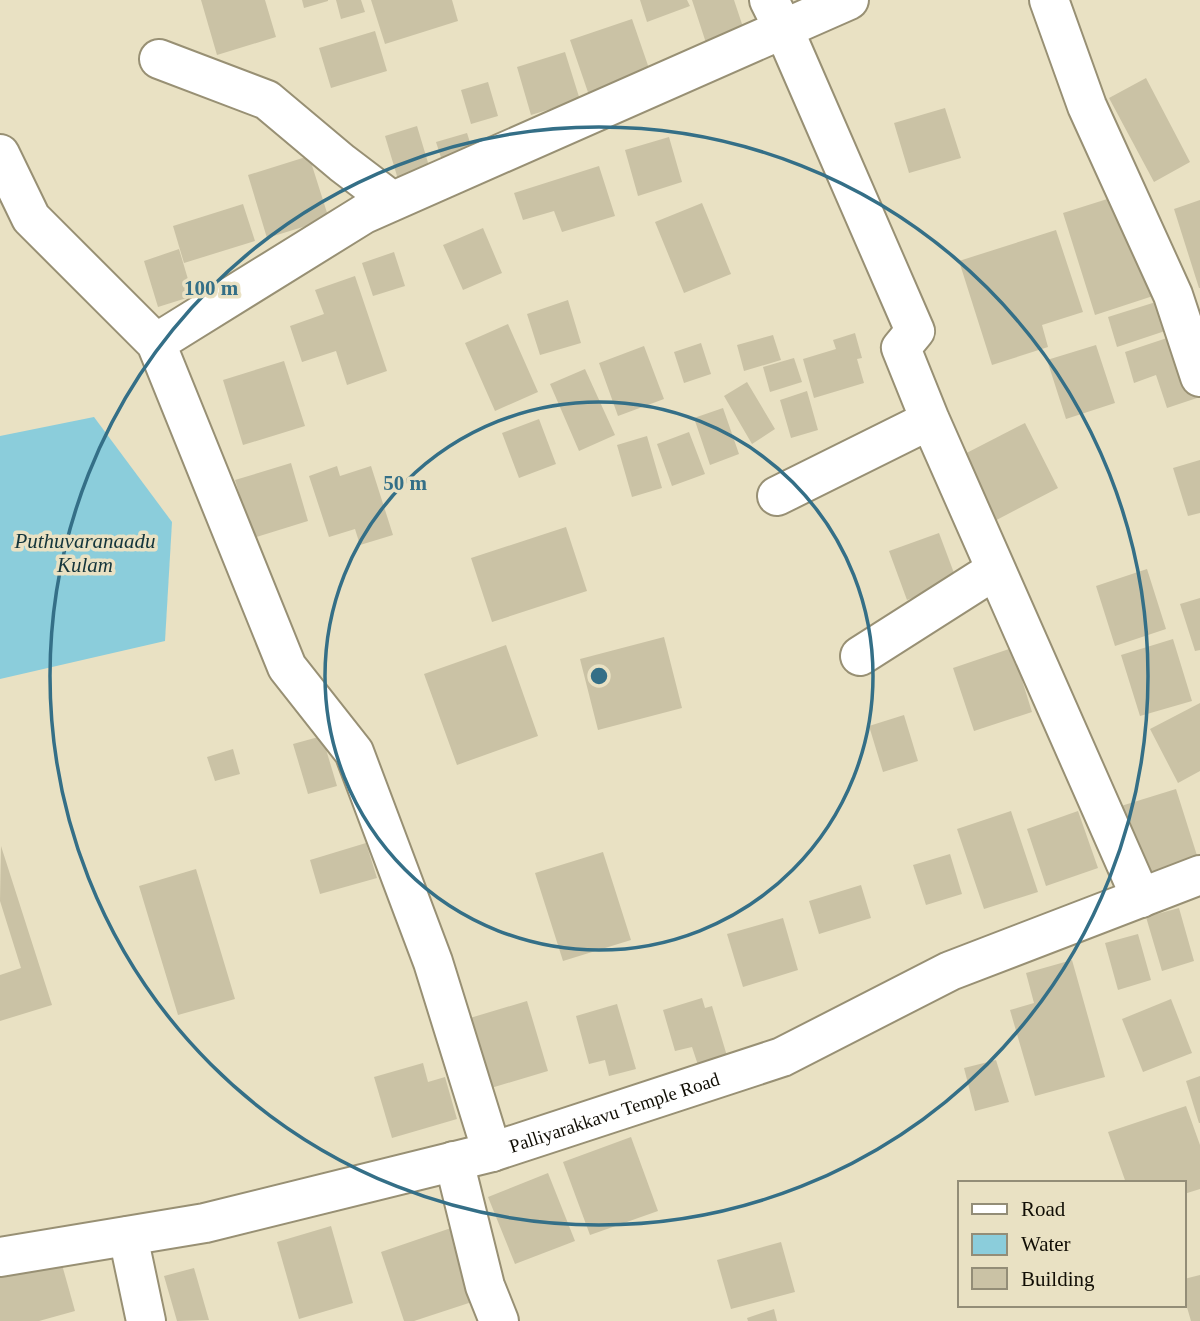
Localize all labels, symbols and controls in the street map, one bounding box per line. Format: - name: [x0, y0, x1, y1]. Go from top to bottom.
- text: 100 m: [184, 276, 239, 300]
- text: 50 m: [383, 471, 427, 495]
- water label: Puthuvaranaadu Kulam: [13, 529, 156, 577]
- centre of rings: [587, 664, 611, 688]
- street label: Palliyarakkavu Temple Road: [507, 1068, 723, 1157]
- legend: [958, 1181, 1186, 1307]
- text: Road: [1021, 1197, 1066, 1221]
- text: Water: [1021, 1232, 1071, 1256]
- text: Building: [1021, 1267, 1095, 1291]

